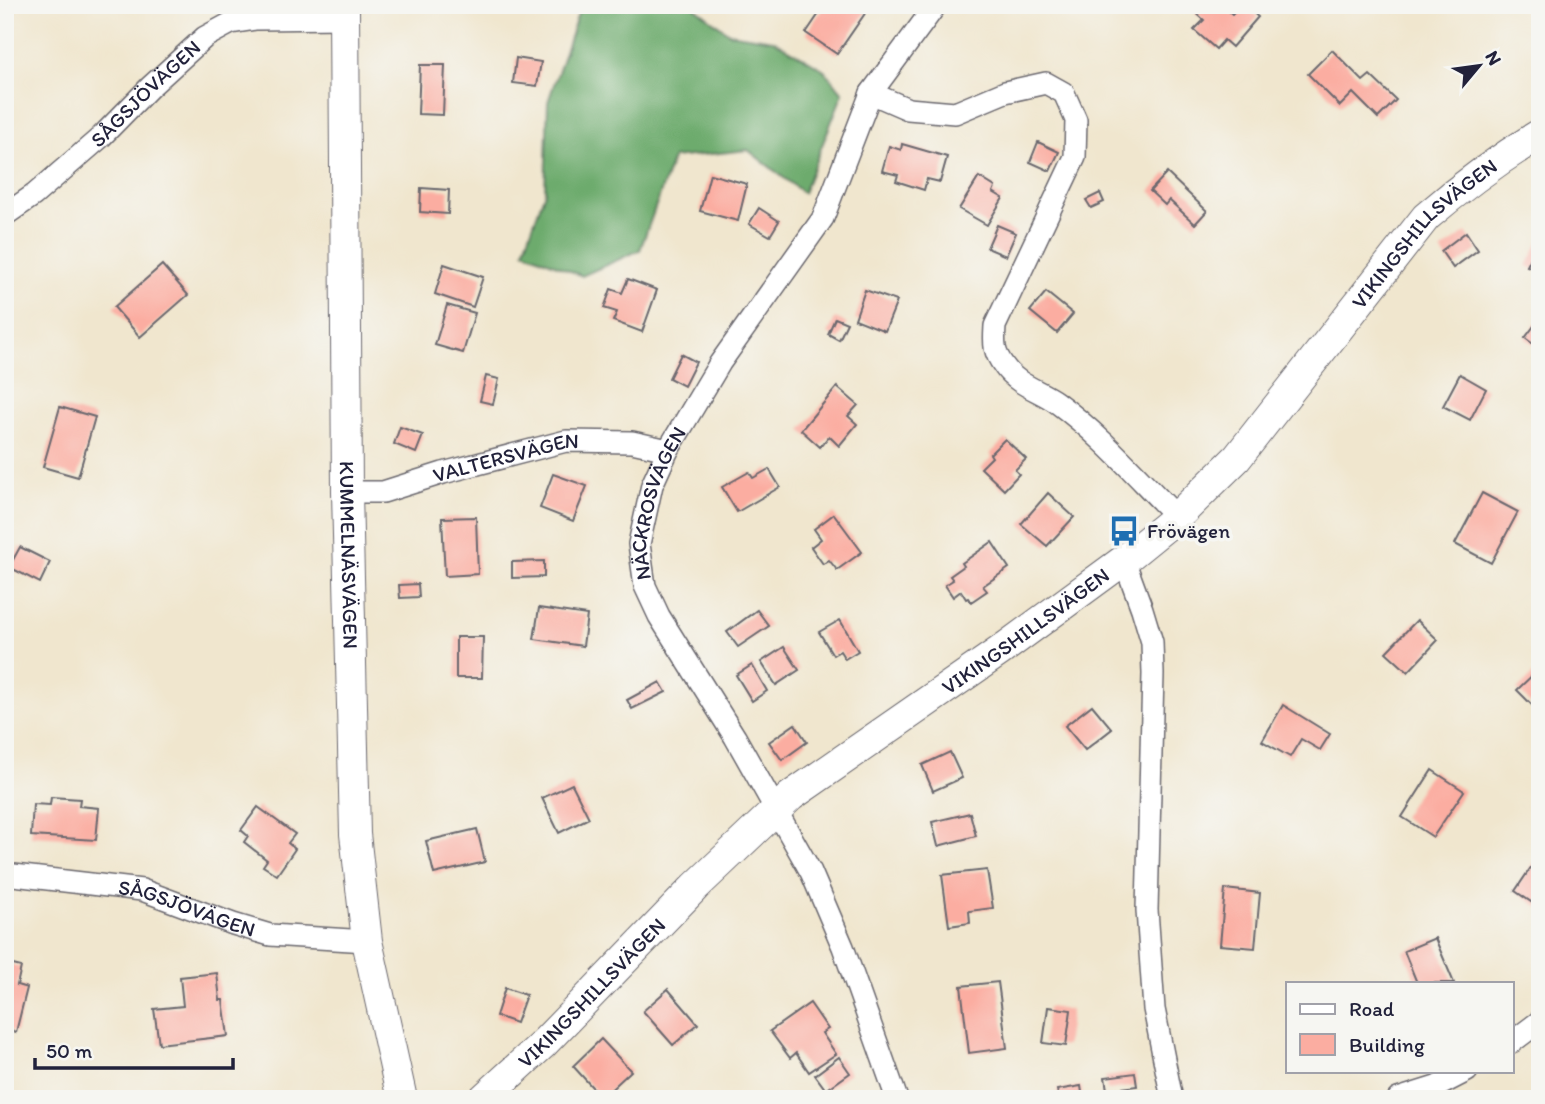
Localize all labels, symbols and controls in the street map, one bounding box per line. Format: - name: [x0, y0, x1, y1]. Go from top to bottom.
- north arrow: [1444, 32, 1514, 102]
- street label: SÅGSJÖVÄGEN: [85, 34, 205, 152]
- text: N: [1480, 47, 1507, 69]
- street label: VIKINGSHILLSVÄGEN: [1346, 153, 1502, 313]
- street label: NÄCKROSVÄGEN: [625, 422, 691, 582]
- street label: VALTERSVÄGEN: [430, 428, 579, 487]
- street label: KUMMELNÄSVÄGEN: [335, 461, 364, 649]
- bus stop icon: Frövägen: [1107, 514, 1141, 548]
- place label: Frövägen: [1147, 518, 1230, 543]
- street label: VIKINGSHILLSVÄGEN: [937, 562, 1114, 699]
- street label: SÅGSJÖVÄGEN: [117, 874, 258, 942]
- street label: VIKINGSHILLSVÄGEN: [512, 912, 670, 1073]
- legend: [1286, 982, 1514, 1072]
- text: Road: [1349, 996, 1395, 1021]
- scale bar: [35, 1027, 233, 1071]
- text: Building: [1349, 1032, 1425, 1057]
- text: 50 m: [46, 1038, 93, 1063]

